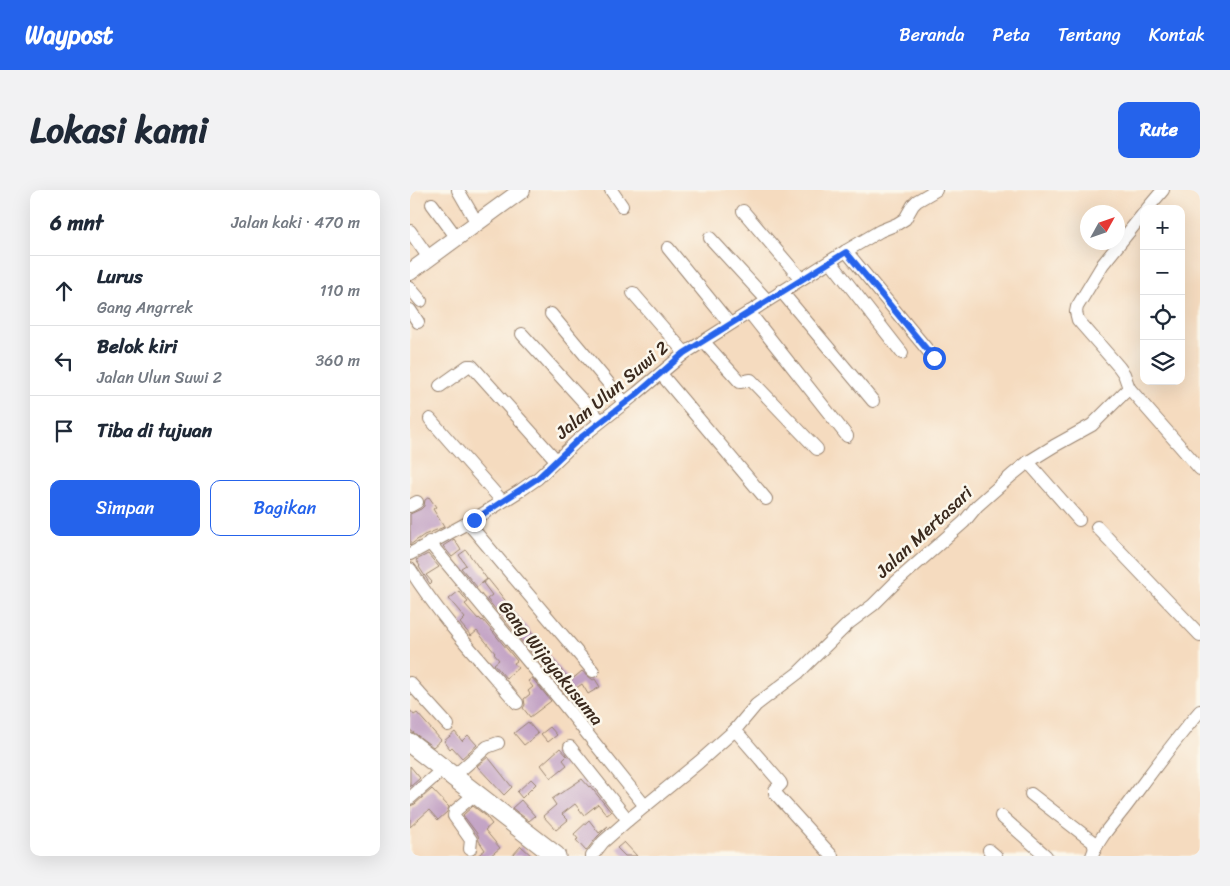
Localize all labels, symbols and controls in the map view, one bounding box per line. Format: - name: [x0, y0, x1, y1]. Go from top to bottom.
- text: Waypost: [25, 14, 113, 56]
- text: Beranda: [899, 19, 965, 51]
- text: Peta: [993, 19, 1030, 51]
- text: Tentang: [1058, 19, 1121, 51]
- text: Kontak: [1149, 19, 1205, 51]
- text: Lokasi kami: [30, 99, 208, 161]
- button: Rute: [1118, 102, 1200, 158]
- text: 6 mnt: [50, 204, 103, 242]
- north arrow: [1080, 205, 1125, 250]
- map controls: [1140, 205, 1185, 385]
- button: +: [1140, 205, 1185, 250]
- text: Jalan kaki · 470 m: [231, 208, 360, 237]
- button: −: [1140, 250, 1185, 295]
- text: Lurus: [97, 260, 143, 293]
- text: 110 m: [320, 276, 360, 305]
- icon: ahead: [50, 277, 78, 305]
- text: Gang Angrrek: [97, 293, 193, 322]
- button: locate: [1140, 295, 1185, 340]
- text: Belok kiri: [97, 330, 177, 363]
- street label: Jalan Ulun Suwi 2: [547, 333, 676, 448]
- button: layers: [1140, 340, 1185, 385]
- text: 360 m: [316, 346, 360, 375]
- icon: left: [50, 347, 78, 375]
- route start: [923, 347, 946, 370]
- text: Jalan Ulun Suwi 2: [97, 363, 222, 392]
- text: Tiba di tujuan: [97, 414, 212, 447]
- icon: arrive: [50, 417, 78, 445]
- street label: Jalan Mertasari: [867, 477, 981, 587]
- button: Simpan: [50, 480, 200, 536]
- button: Bagikan: [210, 480, 360, 536]
- route end: [463, 509, 486, 532]
- street label: Gang Wijayakusuma: [490, 593, 612, 733]

